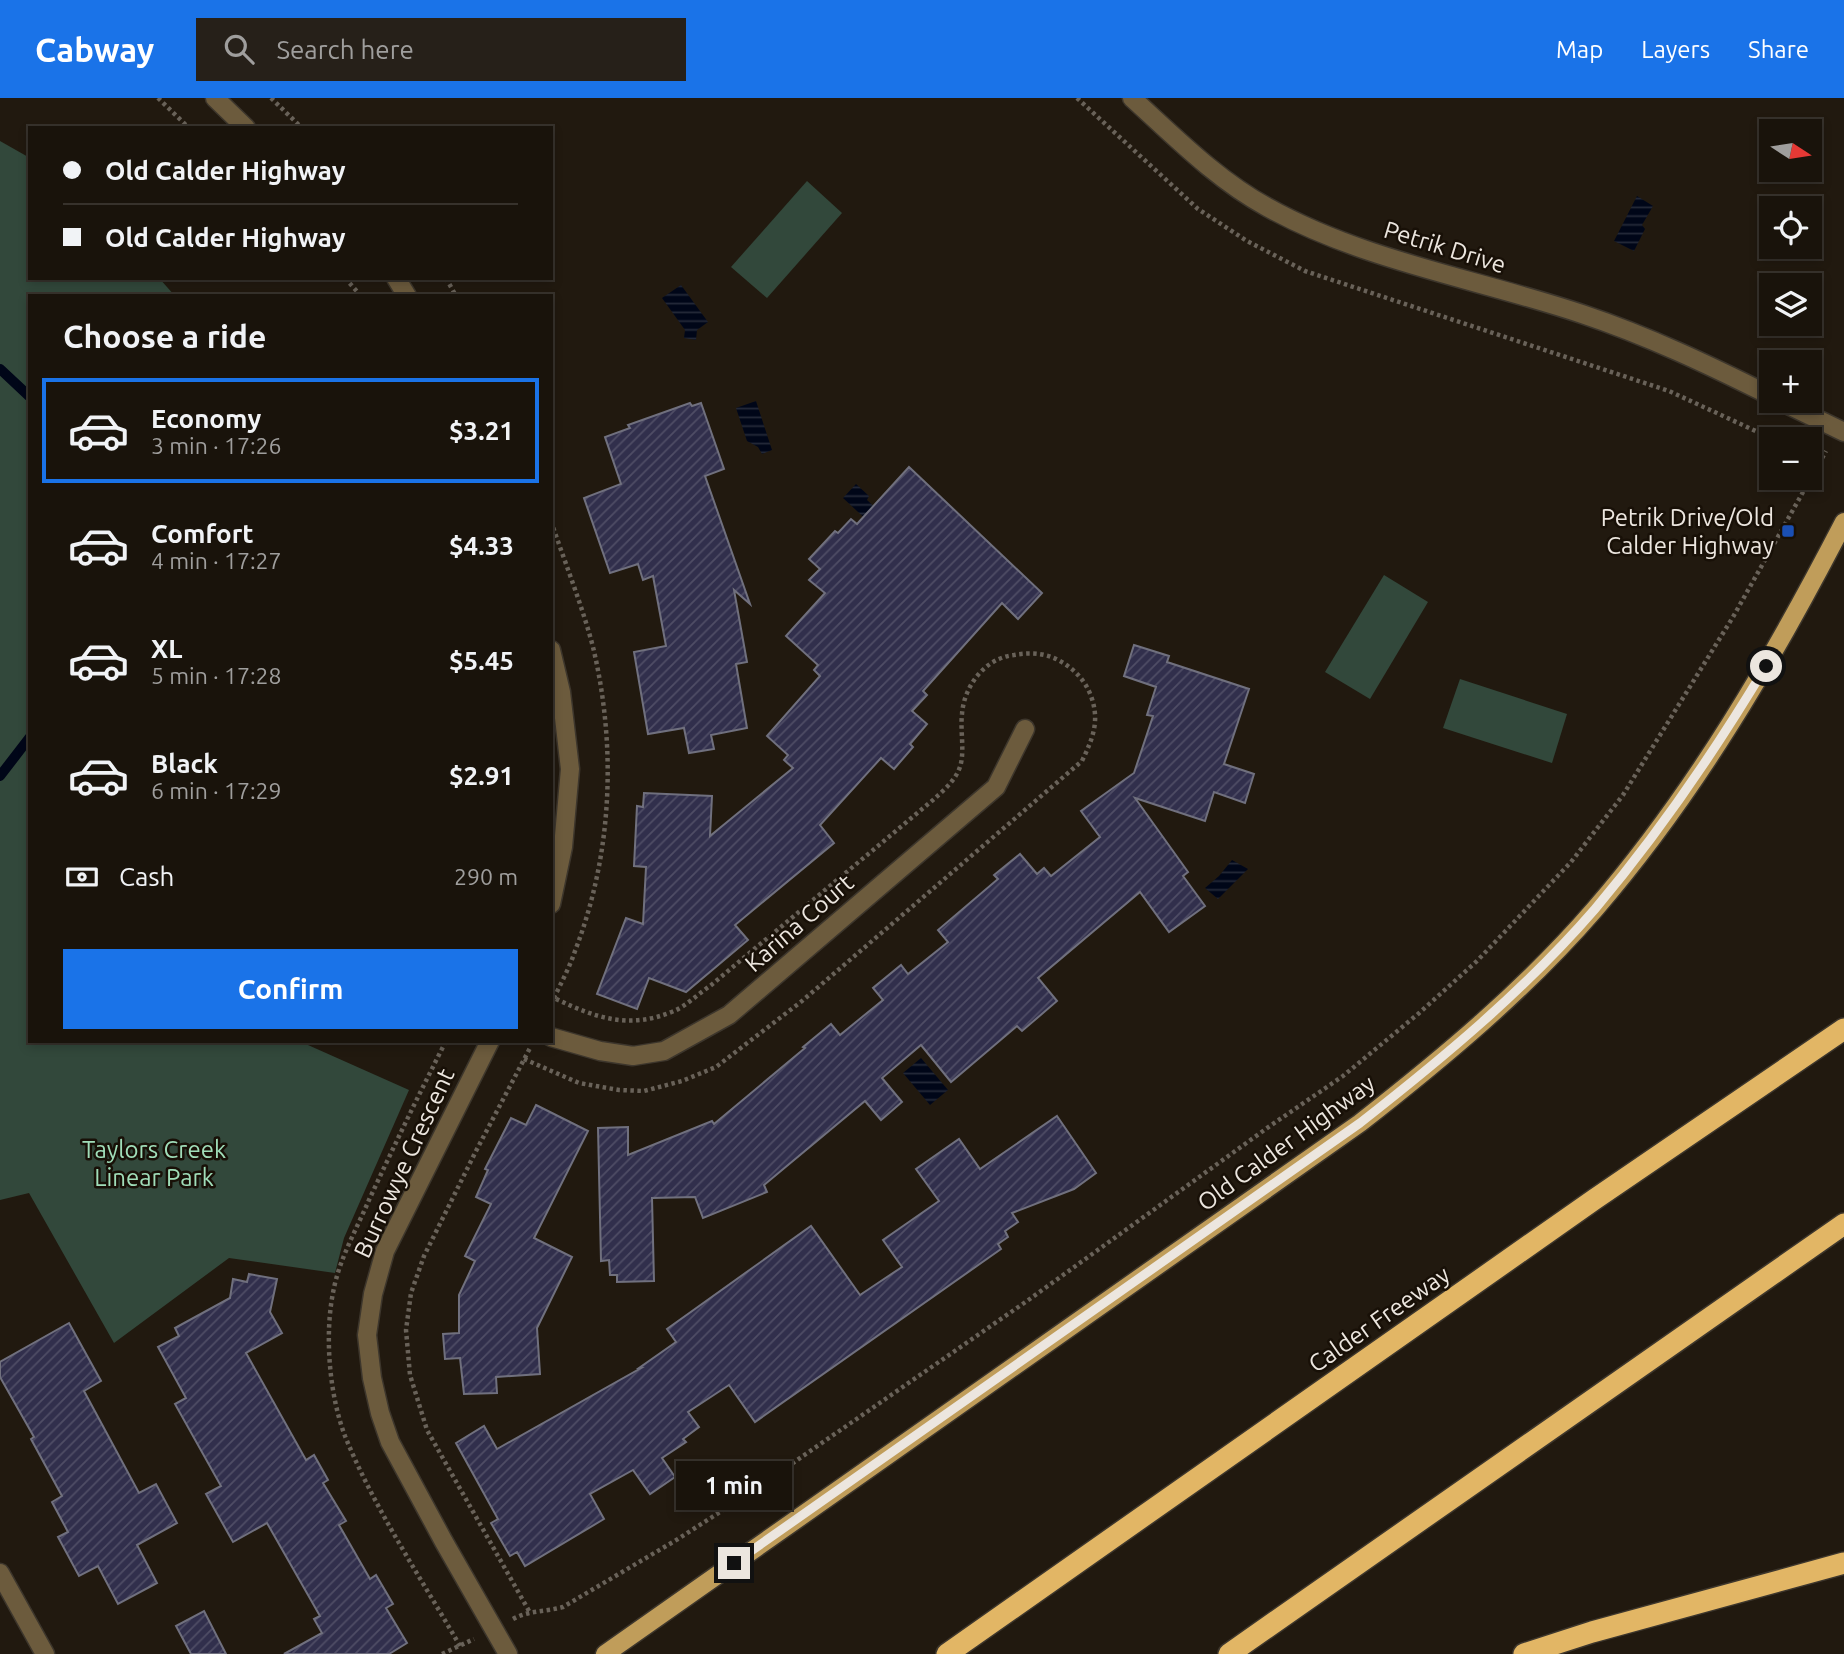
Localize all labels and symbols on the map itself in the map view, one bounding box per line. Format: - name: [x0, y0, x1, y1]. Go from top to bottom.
- north arrow: [1759, 119, 1822, 182]
- street label: Petrik Drive: [1381, 216, 1509, 278]
- place label: Petrik Drive/Old Calder Highway: [1601, 504, 1774, 559]
- marker: Petrik Drive/Old Calder Highway: [1780, 523, 1796, 539]
- route start: [1750, 650, 1782, 682]
- street label: Karina Court: [739, 868, 859, 977]
- street label: Burrowye Crescent: [348, 1064, 460, 1262]
- street label: Old Calder Highway: [1192, 1069, 1380, 1216]
- park label: Taylors Creek Linear Park: [82, 1136, 226, 1191]
- street label: Calder Freeway: [1303, 1260, 1455, 1378]
- callout: 1 min: [676, 1462, 792, 1510]
- route end: [718, 1547, 750, 1579]

